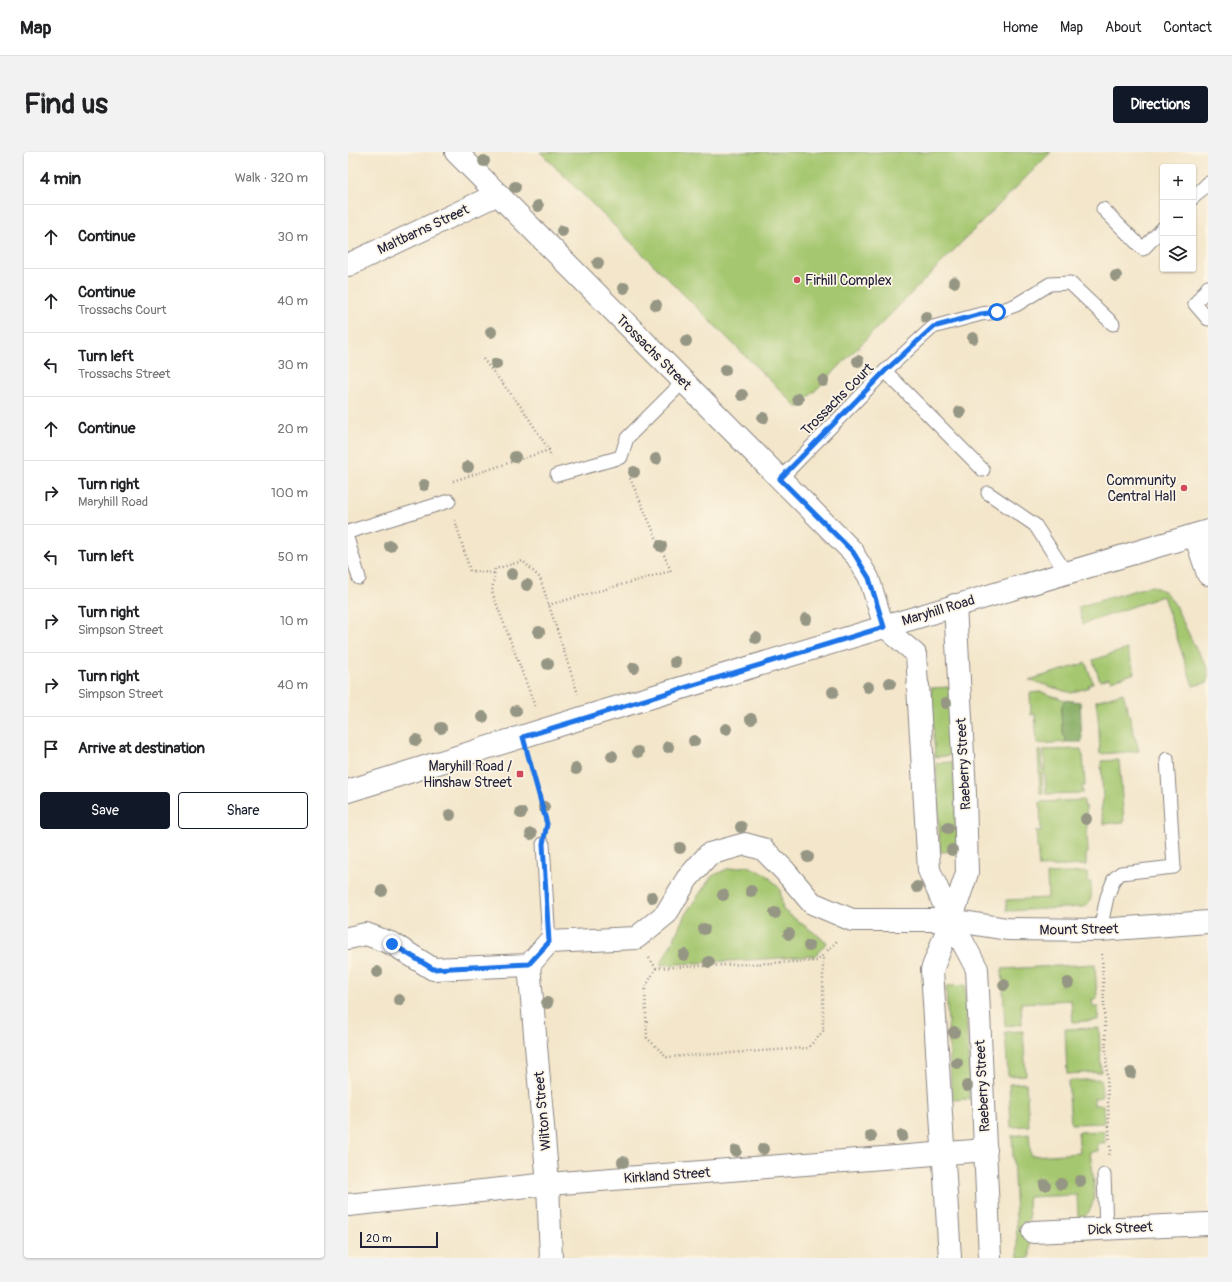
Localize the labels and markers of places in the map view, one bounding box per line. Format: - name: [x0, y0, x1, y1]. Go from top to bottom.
- place label: Firhill Complex: [805, 272, 892, 289]
- marker: Firhill Complex: [792, 275, 802, 285]
- place label: Community Central Hall: [1106, 472, 1176, 505]
- marker: Community Central Hall: [1179, 483, 1189, 493]
- place label: Maryhill Road / Hinshaw Street: [423, 758, 512, 791]
- marker: Maryhill Road / Hinshaw Street: [515, 769, 525, 779]

